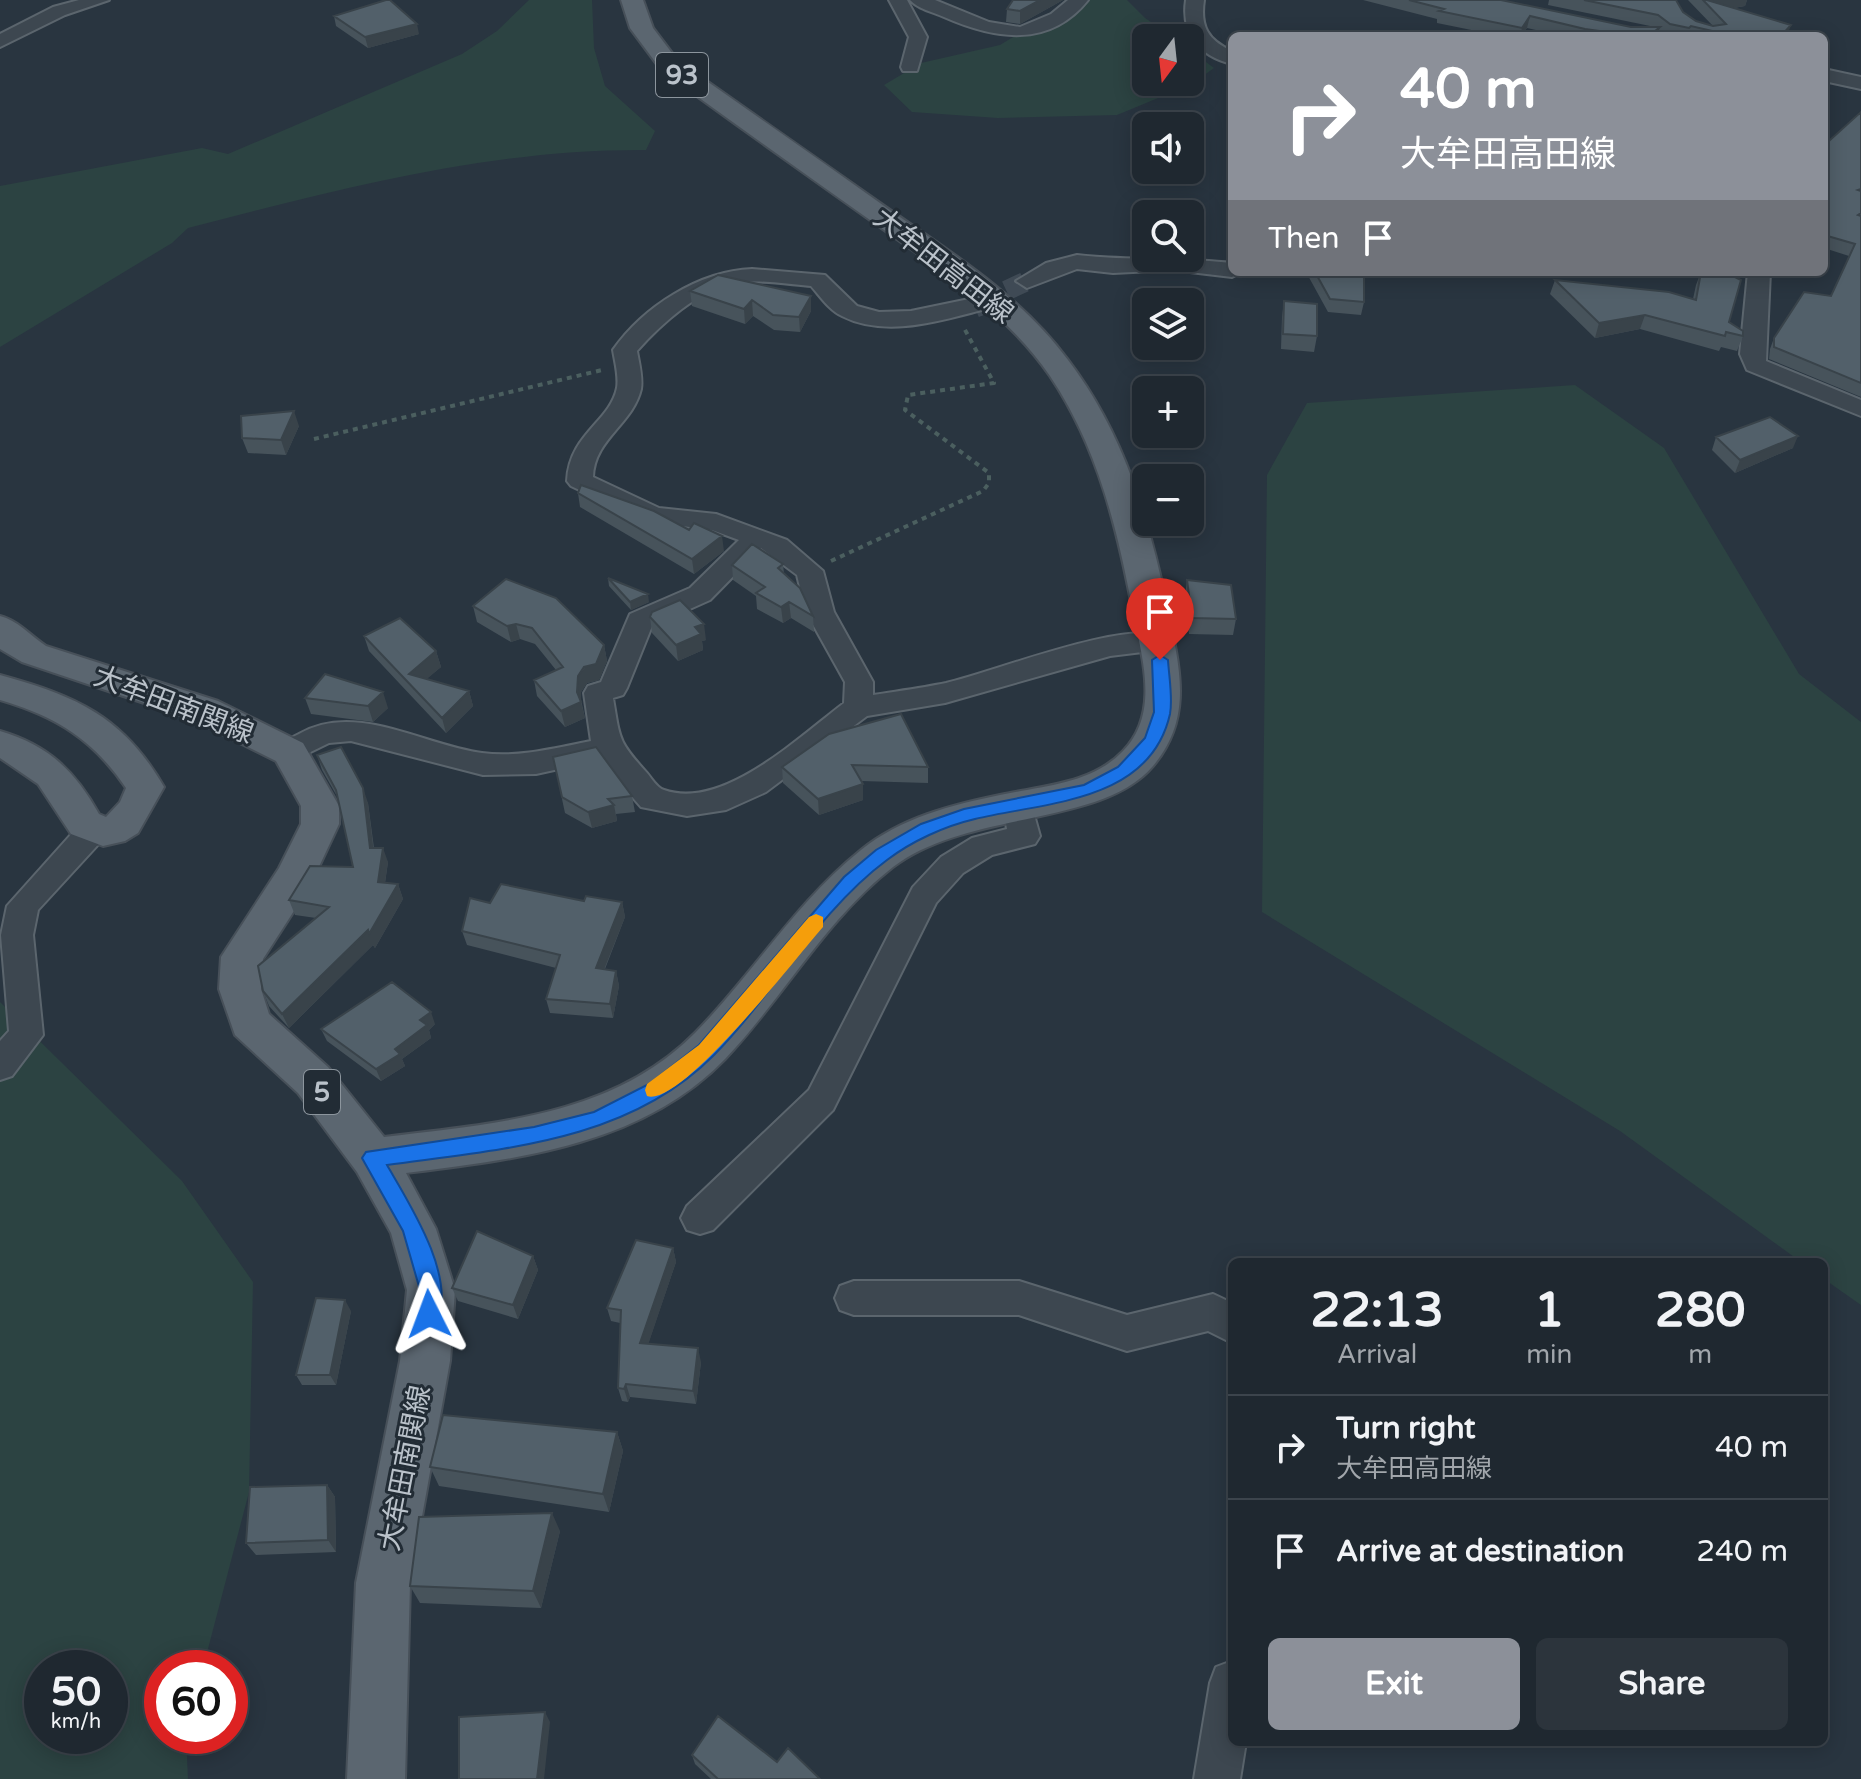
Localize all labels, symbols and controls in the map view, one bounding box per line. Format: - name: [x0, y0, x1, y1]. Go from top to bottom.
- north arrow: [1132, 24, 1204, 96]
- map controls: [1132, 24, 1204, 536]
- road number: 93: [656, 53, 708, 97]
- text: 40 m: [1400, 56, 1536, 123]
- icon: right: [1268, 64, 1372, 168]
- button: sound: [1132, 112, 1204, 184]
- text: 大牟田高田線: [1400, 133, 1616, 176]
- button: search: [1132, 200, 1204, 272]
- street label: 大牟田高田線: [867, 201, 1020, 331]
- icon: arrive: [1356, 216, 1400, 260]
- text: Then: [1268, 220, 1340, 257]
- button: layers: [1132, 288, 1204, 360]
- button: +: [1132, 376, 1204, 448]
- button: −: [1132, 464, 1204, 536]
- pin: [1126, 578, 1194, 660]
- icon: arrive: [1138, 590, 1182, 634]
- street label: 大牟田南関線: [89, 659, 258, 751]
- road number: 5: [304, 1070, 340, 1114]
- position arrow: [387, 1272, 471, 1356]
- text: 22:13: [1311, 1282, 1444, 1340]
- text: 1: [1534, 1282, 1564, 1340]
- text: 280: [1655, 1282, 1745, 1340]
- text: Arrival: [1337, 1339, 1417, 1370]
- text: min: [1526, 1339, 1572, 1370]
- text: m: [1688, 1339, 1712, 1370]
- street label: 大牟田南関線: [372, 1382, 438, 1554]
- text: Turn right: [1336, 1410, 1476, 1447]
- icon: right: [1268, 1425, 1312, 1469]
- text: 40 m: [1715, 1429, 1788, 1466]
- text: 大牟田高田線: [1336, 1453, 1492, 1484]
- icon: arrive: [1268, 1529, 1312, 1573]
- text: Arrive at destination: [1336, 1533, 1624, 1570]
- text: 240 m: [1696, 1533, 1788, 1570]
- button: Exit: [1268, 1638, 1520, 1730]
- button: Share: [1536, 1638, 1788, 1730]
- speed limit sign: 60: [144, 1650, 248, 1754]
- text: 50: [51, 1668, 101, 1716]
- text: km/h: [51, 1710, 101, 1734]

